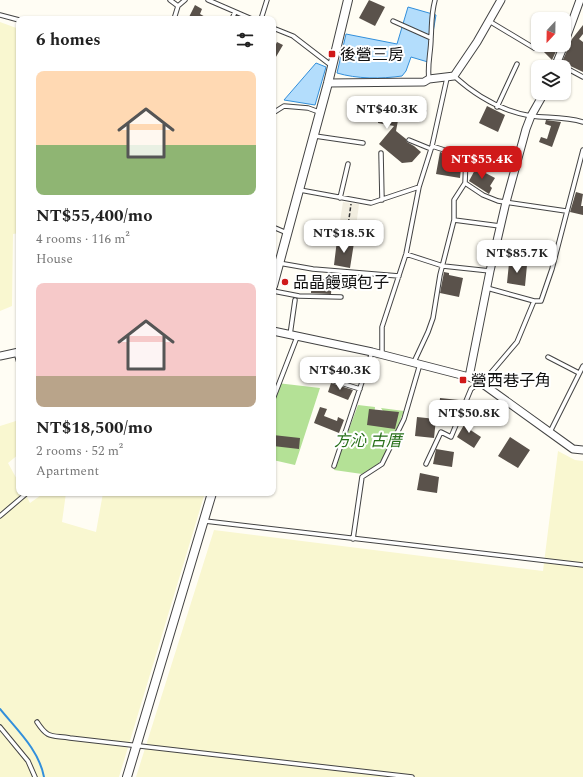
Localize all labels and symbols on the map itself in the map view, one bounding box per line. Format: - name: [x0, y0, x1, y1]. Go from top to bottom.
- north arrow: [531, 12, 571, 52]
- place label: 後營三房: [340, 43, 404, 67]
- marker: 後營三房: [327, 49, 337, 59]
- pin: NT$40.3K: [346, 96, 428, 130]
- pin: NT$55.4K: [441, 146, 523, 180]
- pin: NT$18.5K: [303, 220, 385, 254]
- pin: NT$85.7K: [476, 240, 558, 274]
- place label: 品晶饅頭包子: [293, 271, 389, 295]
- marker: 品晶饅頭包子: [280, 277, 290, 287]
- pin: NT$40.3K: [299, 357, 381, 391]
- place label: 營西巷子角: [471, 369, 551, 393]
- marker: 營西巷子角: [458, 375, 468, 385]
- pin: NT$50.8K: [428, 400, 510, 434]
- park label: 方沁 古厝: [334, 429, 405, 453]

